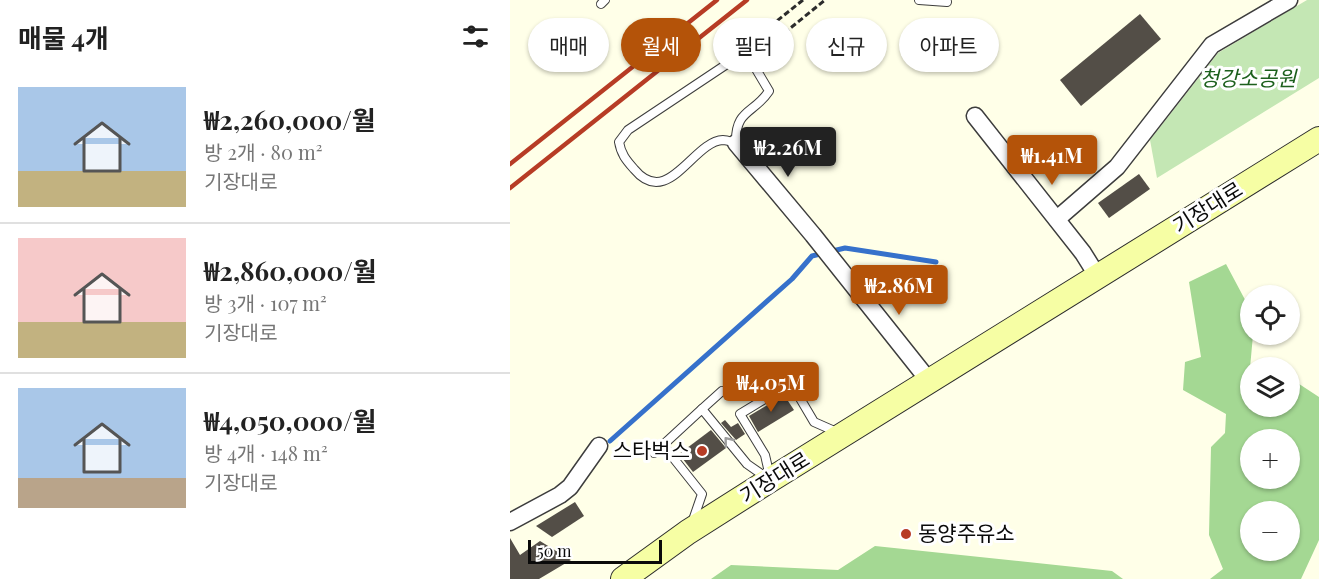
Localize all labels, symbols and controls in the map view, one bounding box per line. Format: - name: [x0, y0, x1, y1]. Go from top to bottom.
- chip: 매매: [528, 18, 609, 72]
- chip: 월세: [621, 18, 701, 72]
- chip: 필터: [713, 18, 794, 72]
- chip: 신규: [806, 18, 887, 72]
- chip: 아파트: [899, 18, 999, 72]
- text: 매물 4개: [18, 20, 109, 55]
- icon: filters: [459, 20, 492, 53]
- park label: 청강소공원: [1200, 63, 1298, 91]
- text: ₩2,260,000/월: [204, 102, 376, 137]
- icon: home: [66, 111, 138, 183]
- pin: ₩2.26M: [739, 127, 837, 178]
- text: ₩2.26M: [754, 133, 822, 160]
- pin: ₩1.41M: [1003, 135, 1101, 186]
- text: 방 2개 · 80 m²: [204, 138, 323, 165]
- text: ₩1.41M: [1021, 141, 1083, 168]
- text: 기장대로: [204, 167, 278, 194]
- street label: 기장대로: [1167, 174, 1247, 239]
- text: ₩2,860,000/월: [204, 253, 377, 288]
- icon: home: [66, 262, 138, 334]
- pin: ₩2.86M: [850, 265, 948, 316]
- text: ₩2.86M: [865, 271, 933, 298]
- map controls: [1240, 285, 1300, 561]
- button: locate: [1240, 285, 1300, 345]
- text: 방 3개 · 107 m²: [204, 289, 327, 316]
- text: 기장대로: [204, 318, 278, 345]
- button: layers: [1240, 357, 1300, 417]
- pin: ₩4.05M: [722, 362, 820, 413]
- text: ₩4.05M: [737, 368, 805, 395]
- text: ₩4,050,000/월: [204, 403, 376, 438]
- icon: home: [66, 412, 138, 484]
- button: +: [1240, 429, 1300, 489]
- place label: 스타벅스: [613, 435, 690, 463]
- one-way arrow: [724, 436, 735, 447]
- text: 방 4개 · 148 m²: [204, 439, 328, 466]
- marker: 스타벅스: [695, 444, 709, 458]
- street label: 기장대로: [734, 444, 814, 509]
- text: 기장대로: [204, 468, 278, 495]
- button: −: [1240, 501, 1300, 561]
- place label: 동양주유소: [918, 518, 1015, 546]
- marker: 동양주유소: [899, 527, 913, 541]
- scale bar: [528, 537, 662, 564]
- text: 50 m: [537, 540, 571, 561]

